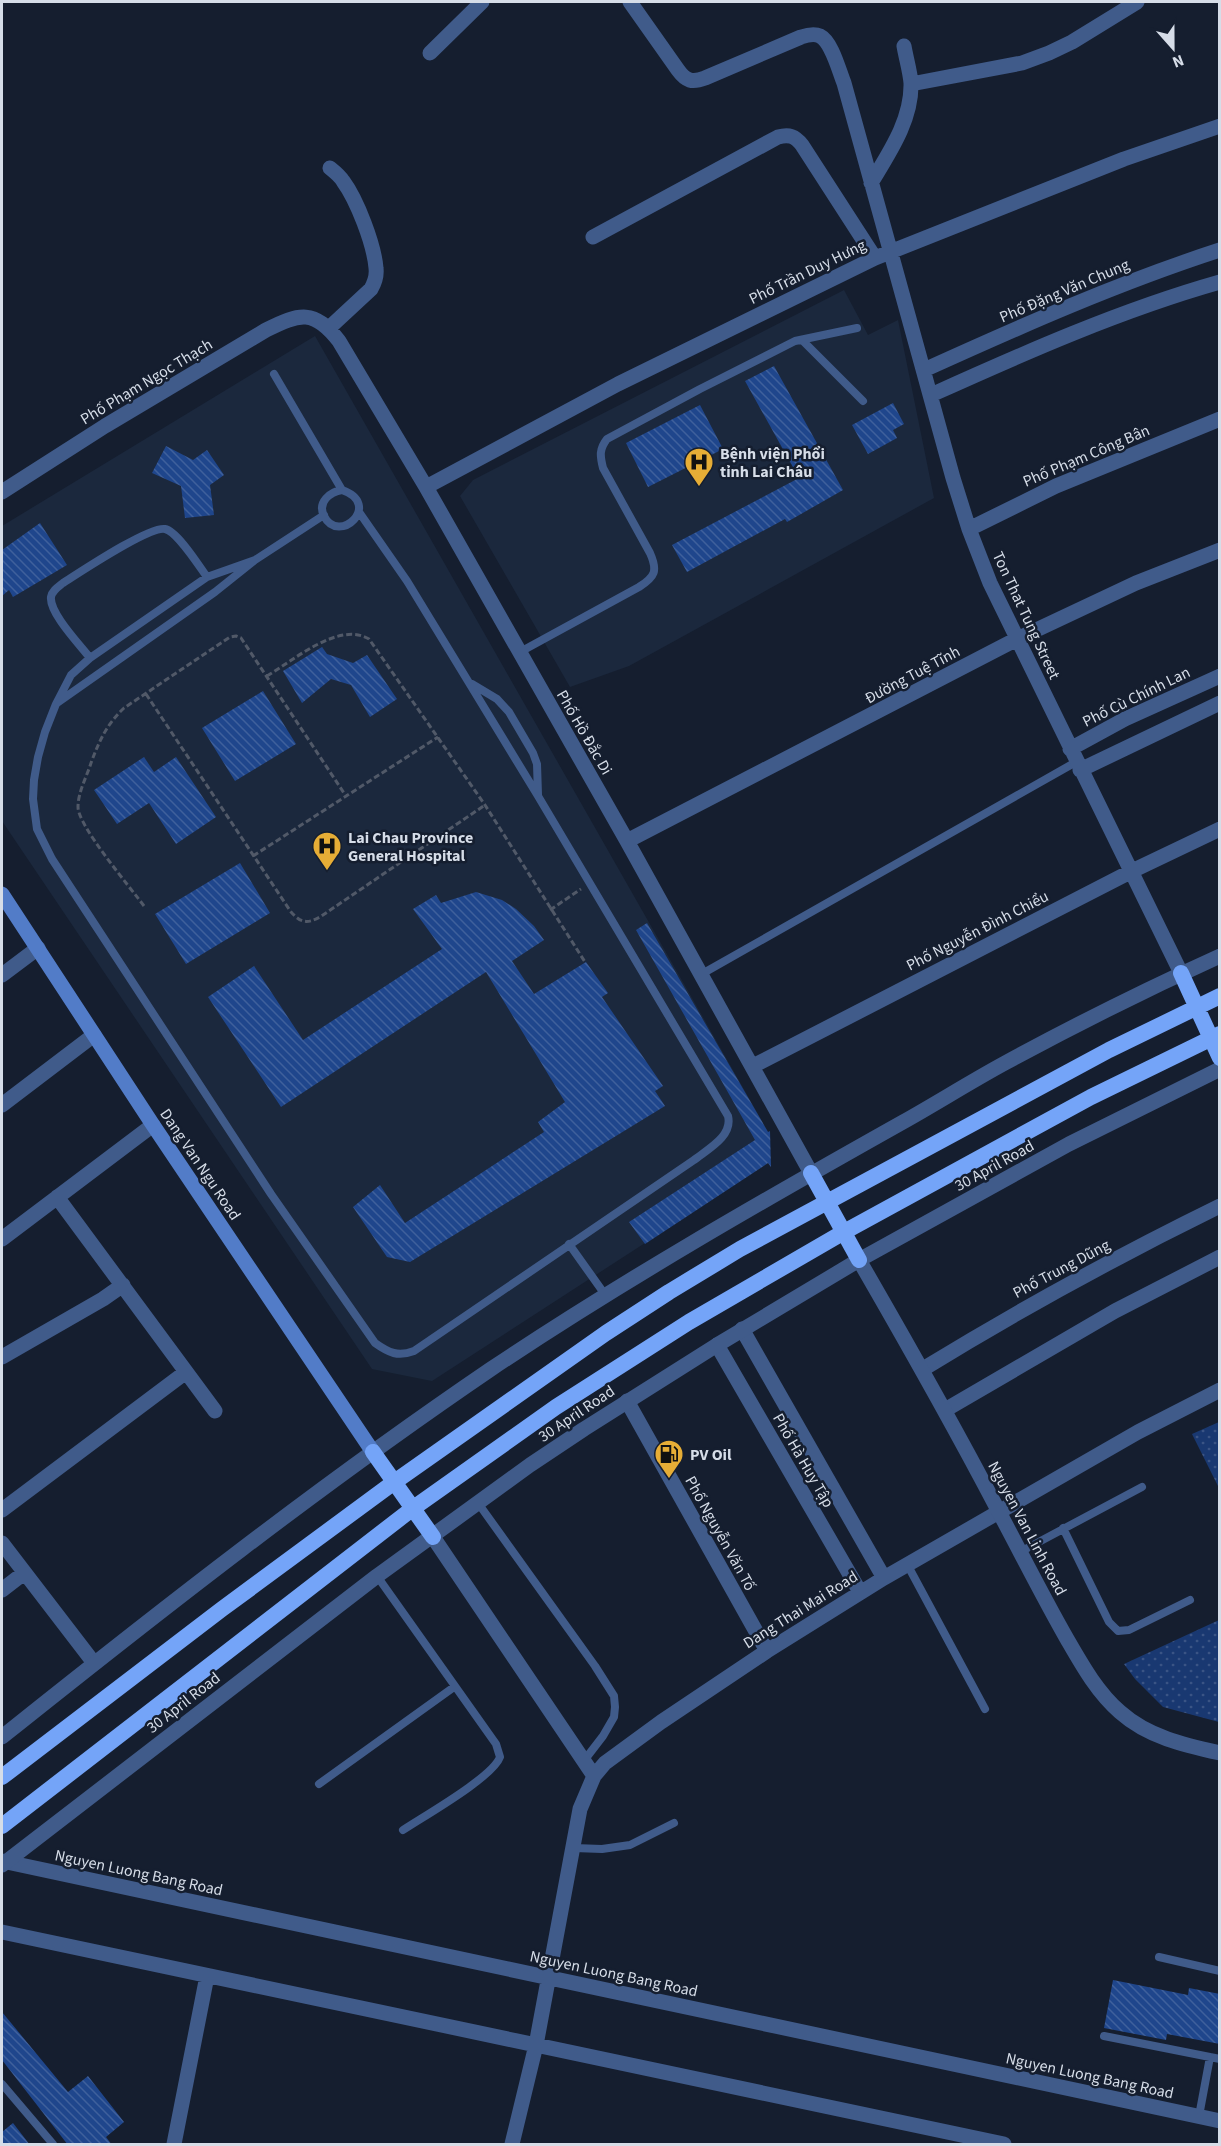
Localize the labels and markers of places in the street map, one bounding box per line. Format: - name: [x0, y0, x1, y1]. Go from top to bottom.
- place label: Bệnh viện Phổi tỉnh Lai Châu: [720, 443, 825, 483]
- hospital icon: Bệnh viện Phổi tỉnh Lai Châu: [683, 446, 715, 488]
- place label: Lai Chau Province General Hospital: [348, 827, 473, 867]
- hospital icon: Lai Chau Province General Hospital: [311, 830, 343, 872]
- fuel station icon: PV Oil: [653, 1438, 685, 1480]
- place label: PV Oil: [690, 1444, 732, 1466]

